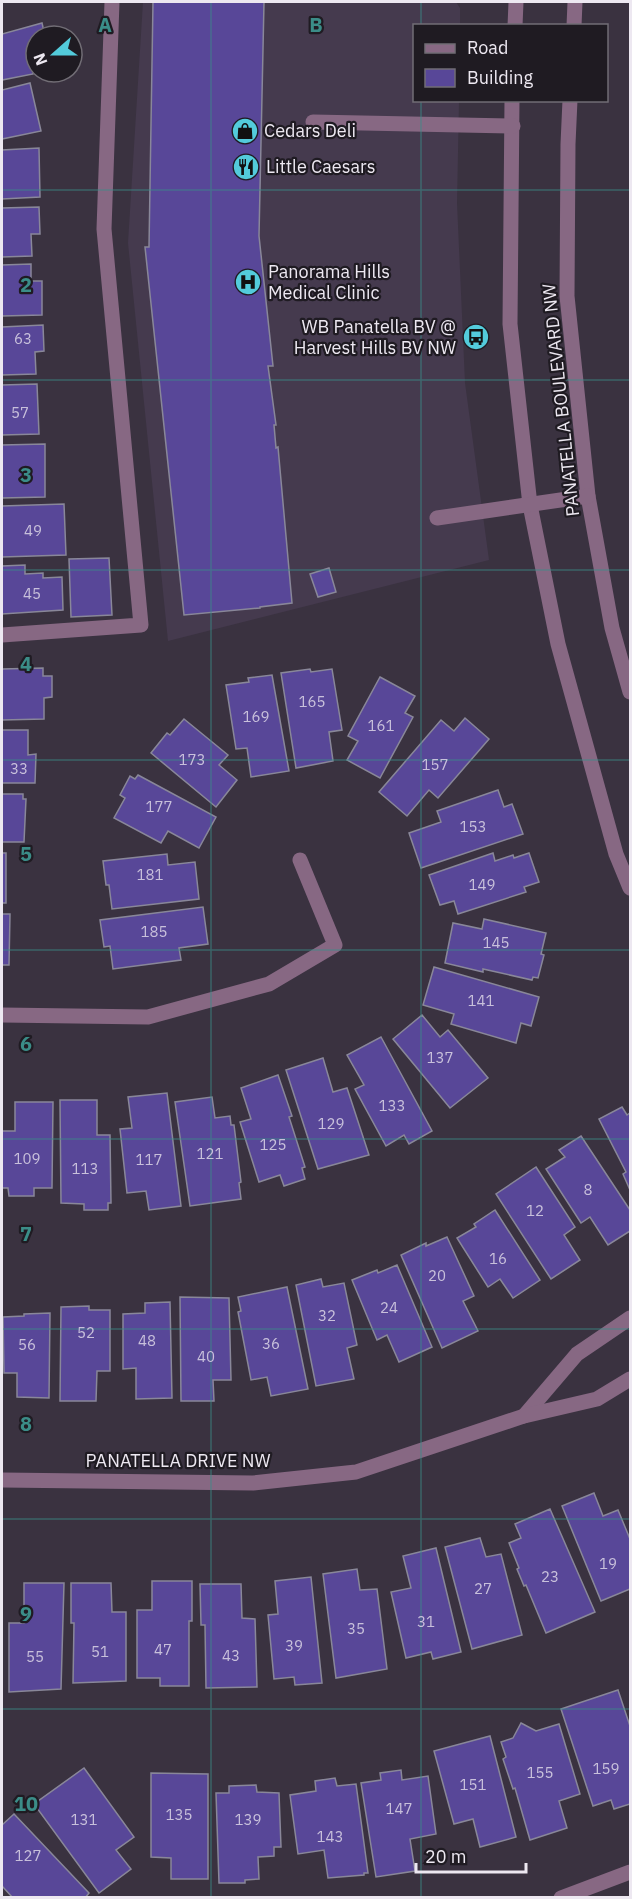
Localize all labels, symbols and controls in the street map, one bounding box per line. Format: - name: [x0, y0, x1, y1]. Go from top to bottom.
- text: A: [98, 11, 112, 38]
- text: B: [309, 11, 323, 38]
- north arrow: [24, 24, 84, 84]
- legend: [413, 24, 608, 102]
- text: Road: [467, 36, 508, 59]
- text: N: [29, 50, 51, 68]
- text: Building: [467, 66, 534, 89]
- shop icon: Cedars Deli: [230, 116, 260, 146]
- place label: Cedars Deli: [264, 119, 356, 142]
- restaurant icon: Little Caesars: [231, 152, 261, 182]
- place label: Little Caesars: [266, 155, 375, 178]
- place label: Panorama Hills Medical Clinic: [268, 260, 390, 304]
- hospital icon: Panorama Hills Medical Clinic: [233, 267, 263, 297]
- text: 2: [20, 271, 32, 298]
- street label: PANATELLA BOULEVARD NW: [537, 282, 584, 518]
- place label: WB Panatella BV @ Harvest Hills BV NW: [294, 315, 456, 359]
- bus stop icon: WB Panatella BV @ Harvest Hills BV NW: [461, 322, 491, 352]
- house number: 63: [14, 329, 32, 348]
- house number: 57: [11, 403, 29, 422]
- text: 3: [20, 461, 32, 488]
- house number: 49: [24, 521, 42, 540]
- house number: 45: [23, 584, 41, 603]
- text: 4: [20, 650, 32, 677]
- house number: 165: [298, 692, 326, 711]
- house number: 169: [242, 707, 270, 726]
- house number: 161: [367, 716, 395, 735]
- house number: 173: [178, 750, 206, 769]
- house number: 157: [421, 755, 449, 774]
- house number: 33: [10, 759, 28, 778]
- house number: 177: [145, 797, 173, 816]
- house number: 153: [459, 817, 487, 836]
- text: 5: [20, 840, 32, 867]
- house number: 181: [136, 865, 164, 884]
- house number: 149: [468, 875, 496, 894]
- house number: 185: [140, 922, 168, 941]
- house number: 145: [482, 933, 510, 952]
- house number: 141: [467, 991, 495, 1010]
- text: 6: [20, 1030, 32, 1057]
- house number: 137: [426, 1048, 454, 1067]
- house number: 133: [378, 1096, 406, 1115]
- house number: 129: [317, 1114, 345, 1133]
- house number: 125: [259, 1135, 287, 1154]
- house number: 121: [196, 1144, 224, 1163]
- house number: 109: [13, 1149, 41, 1168]
- house number: 117: [135, 1150, 163, 1169]
- house number: 113: [71, 1159, 99, 1178]
- house number: 8: [583, 1180, 593, 1199]
- house number: 12: [526, 1201, 544, 1220]
- text: 7: [20, 1220, 32, 1247]
- house number: 16: [489, 1249, 507, 1268]
- house number: 20: [428, 1266, 446, 1285]
- house number: 24: [380, 1298, 398, 1317]
- house number: 32: [318, 1306, 336, 1325]
- house number: 52: [77, 1323, 95, 1342]
- house number: 48: [138, 1331, 156, 1350]
- house number: 36: [262, 1334, 280, 1353]
- house number: 56: [18, 1335, 36, 1354]
- house number: 40: [197, 1347, 215, 1366]
- text: 8: [20, 1410, 32, 1437]
- street label: PANATELLA DRIVE NW: [86, 1449, 270, 1472]
- house number: 19: [599, 1554, 617, 1573]
- house number: 23: [541, 1567, 559, 1586]
- house number: 27: [474, 1579, 492, 1598]
- text: 9: [20, 1600, 32, 1627]
- house number: 31: [417, 1612, 435, 1631]
- house number: 35: [347, 1619, 365, 1638]
- house number: 39: [285, 1636, 303, 1655]
- house number: 47: [154, 1640, 172, 1659]
- house number: 51: [91, 1642, 109, 1661]
- house number: 43: [222, 1646, 240, 1665]
- house number: 55: [26, 1647, 44, 1666]
- house number: 159: [592, 1759, 620, 1778]
- house number: 155: [526, 1763, 554, 1782]
- house number: 151: [459, 1775, 487, 1794]
- text: 10: [14, 1790, 38, 1817]
- house number: 147: [385, 1799, 413, 1818]
- house number: 135: [165, 1805, 193, 1824]
- house number: 131: [70, 1810, 98, 1829]
- house number: 139: [234, 1810, 262, 1829]
- house number: 143: [316, 1827, 344, 1846]
- scale bar: [416, 1836, 526, 1874]
- text: 20 m: [425, 1845, 467, 1868]
- house number: 127: [14, 1846, 42, 1865]

